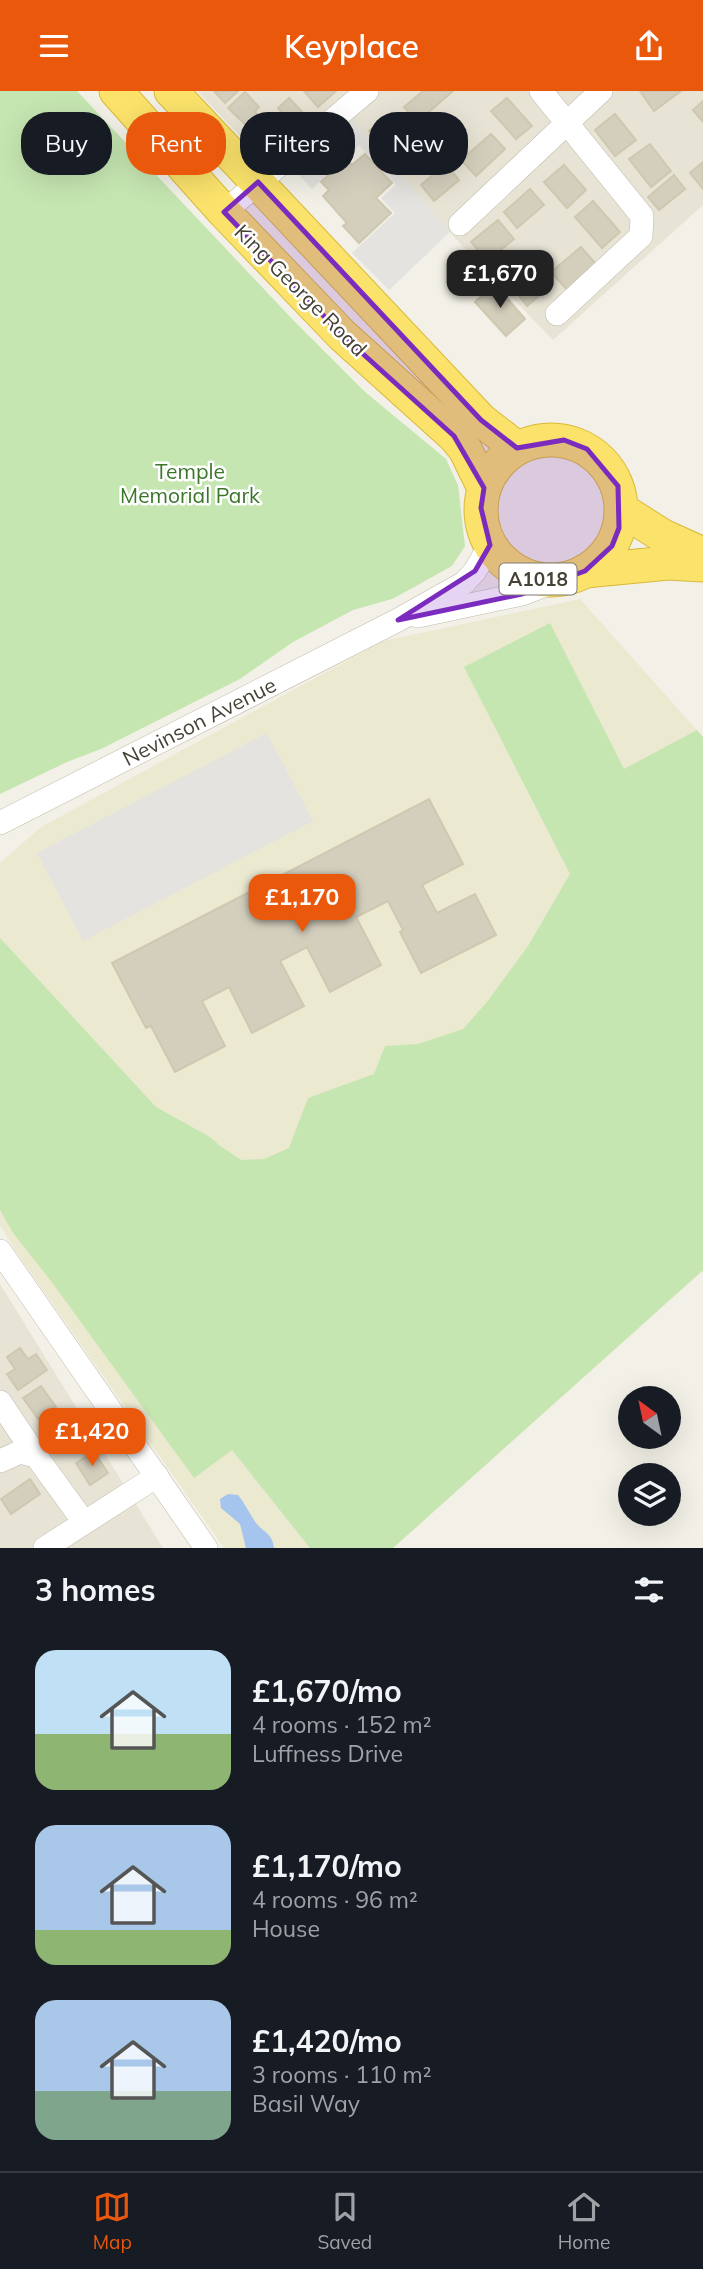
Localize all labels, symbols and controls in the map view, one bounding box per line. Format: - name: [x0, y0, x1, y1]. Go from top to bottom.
- text: Keyplace: [284, 26, 419, 66]
- icon: menu: [35, 27, 73, 65]
- icon: share: [630, 27, 668, 65]
- chip: Buy: [21, 112, 112, 175]
- chip: Rent: [126, 112, 226, 175]
- chip: Filters: [240, 112, 355, 175]
- chip: New: [369, 112, 468, 175]
- street label: King George Road: [230, 219, 372, 361]
- pin: £1,670: [443, 251, 557, 310]
- text: £1,670: [463, 258, 537, 287]
- park label: Temple Memorial Park: [120, 458, 260, 508]
- road number: A1018: [500, 563, 576, 594]
- street label: Nevinson Avenue: [118, 671, 280, 771]
- pin: £1,170: [245, 875, 359, 934]
- text: £1,170: [265, 882, 339, 911]
- north arrow: [618, 1386, 681, 1449]
- map controls: [618, 1386, 681, 1526]
- pin: £1,420: [35, 1409, 149, 1468]
- text: £1,420: [55, 1416, 129, 1445]
- button: layers: [618, 1463, 681, 1526]
- text: 3 homes: [35, 1571, 156, 1609]
- icon: filters: [630, 1571, 668, 1609]
- text: £1,670/mo: [252, 1672, 402, 1710]
- icon: home: [91, 1678, 175, 1762]
- text: 4 rooms · 152 m²: [252, 1710, 432, 1739]
- text: Luffness Drive: [252, 1739, 403, 1768]
- text: £1,170/mo: [252, 1847, 402, 1885]
- icon: home: [91, 1853, 175, 1937]
- text: 4 rooms · 96 m²: [252, 1885, 418, 1914]
- text: House: [252, 1914, 320, 1943]
- text: £1,420/mo: [252, 2022, 402, 2060]
- icon: home: [91, 2028, 175, 2112]
- text: 3 rooms · 110 m²: [252, 2060, 432, 2089]
- text: Basil Way: [252, 2089, 360, 2118]
- tab: Map: [93, 2188, 132, 2254]
- tab: Saved: [317, 2188, 372, 2254]
- tab: Home: [558, 2188, 610, 2254]

